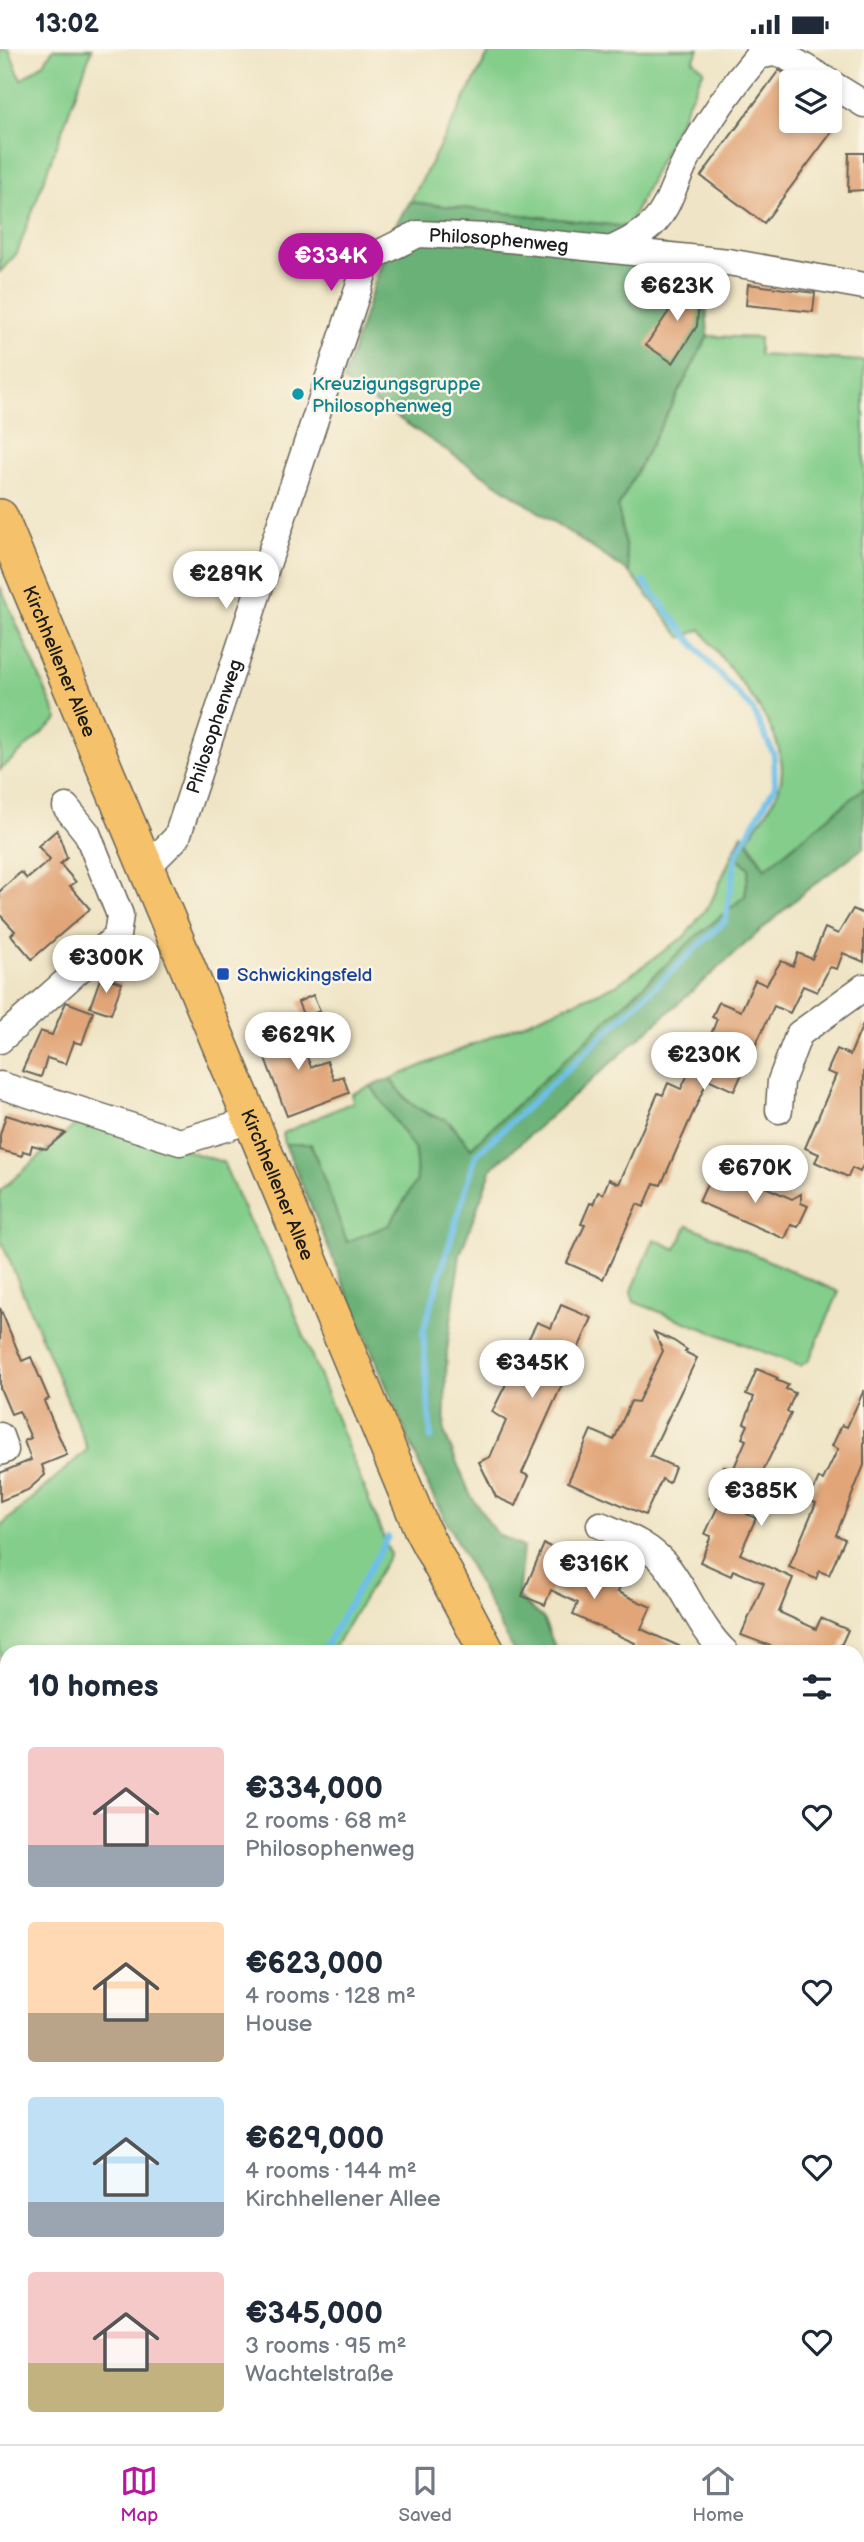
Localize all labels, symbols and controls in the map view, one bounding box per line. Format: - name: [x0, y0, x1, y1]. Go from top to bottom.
- text: 13:02: [35, 9, 99, 40]
- map controls: [779, 70, 842, 133]
- button: layers: [779, 70, 842, 133]
- street label: Philosophenweg: [428, 224, 570, 258]
- pin: €334K: [282, 233, 380, 293]
- text: €334K: [294, 242, 368, 270]
- pin: €623K: [628, 264, 726, 323]
- text: €623K: [640, 272, 714, 300]
- place label: Kreuzigungsgruppe Philosophenweg: [312, 373, 480, 418]
- marker: Kreuzigungsgruppe Philosophenweg: [290, 386, 306, 402]
- pin: €289K: [177, 552, 275, 611]
- text: €289K: [189, 560, 263, 588]
- street label: Kirchhellener Allee: [17, 582, 100, 741]
- street label: Philosophenweg: [182, 657, 248, 797]
- pin: €300K: [57, 935, 155, 995]
- text: €300K: [68, 944, 144, 972]
- place label: Schwickingsfeld: [237, 964, 373, 987]
- marker: Schwickingsfeld: [215, 966, 231, 982]
- pin: €629K: [249, 1013, 347, 1072]
- text: €629K: [261, 1021, 335, 1049]
- pin: €230K: [655, 1033, 753, 1092]
- text: €230K: [667, 1041, 741, 1069]
- street label: Kirchhellener Allee: [235, 1106, 318, 1264]
- pin: €670K: [706, 1145, 804, 1205]
- text: €670K: [718, 1154, 792, 1182]
- pin: €345K: [483, 1341, 581, 1400]
- text: €345K: [495, 1349, 569, 1377]
- pin: €385K: [712, 1469, 810, 1528]
- text: €385K: [724, 1477, 798, 1505]
- pin: €316K: [545, 1541, 643, 1601]
- text: €316K: [559, 1550, 629, 1578]
- icon: filters: [798, 1668, 836, 1706]
- text: 10 homes: [28, 1669, 159, 1705]
- text: €334,000: [245, 1771, 383, 1807]
- icon: home: [84, 1775, 168, 1859]
- icon: heart: [798, 1798, 836, 1836]
- text: 2 rooms · 68 m²: [245, 1807, 407, 1835]
- text: Philosophenweg: [245, 1835, 415, 1863]
- text: €623,000: [245, 1946, 383, 1982]
- icon: home: [84, 1950, 168, 2034]
- icon: heart: [798, 1973, 836, 2011]
- text: 4 rooms · 128 m²: [245, 1982, 416, 2010]
- text: House: [245, 2010, 312, 2038]
- text: €629,000: [245, 2121, 384, 2157]
- icon: home: [84, 2125, 168, 2209]
- icon: heart: [798, 2148, 836, 2186]
- text: 4 rooms · 144 m²: [245, 2157, 417, 2185]
- text: Kirchhellener Allee: [245, 2185, 441, 2213]
- text: €345,000: [245, 2296, 383, 2332]
- icon: home: [84, 2300, 168, 2384]
- icon: heart: [798, 2323, 836, 2361]
- text: 3 rooms · 95 m²: [245, 2332, 406, 2360]
- text: Wachtelstraße: [245, 2360, 394, 2388]
- tab: Map: [120, 2462, 158, 2527]
- tab: Saved: [399, 2462, 452, 2527]
- tab: Home: [692, 2462, 744, 2527]

